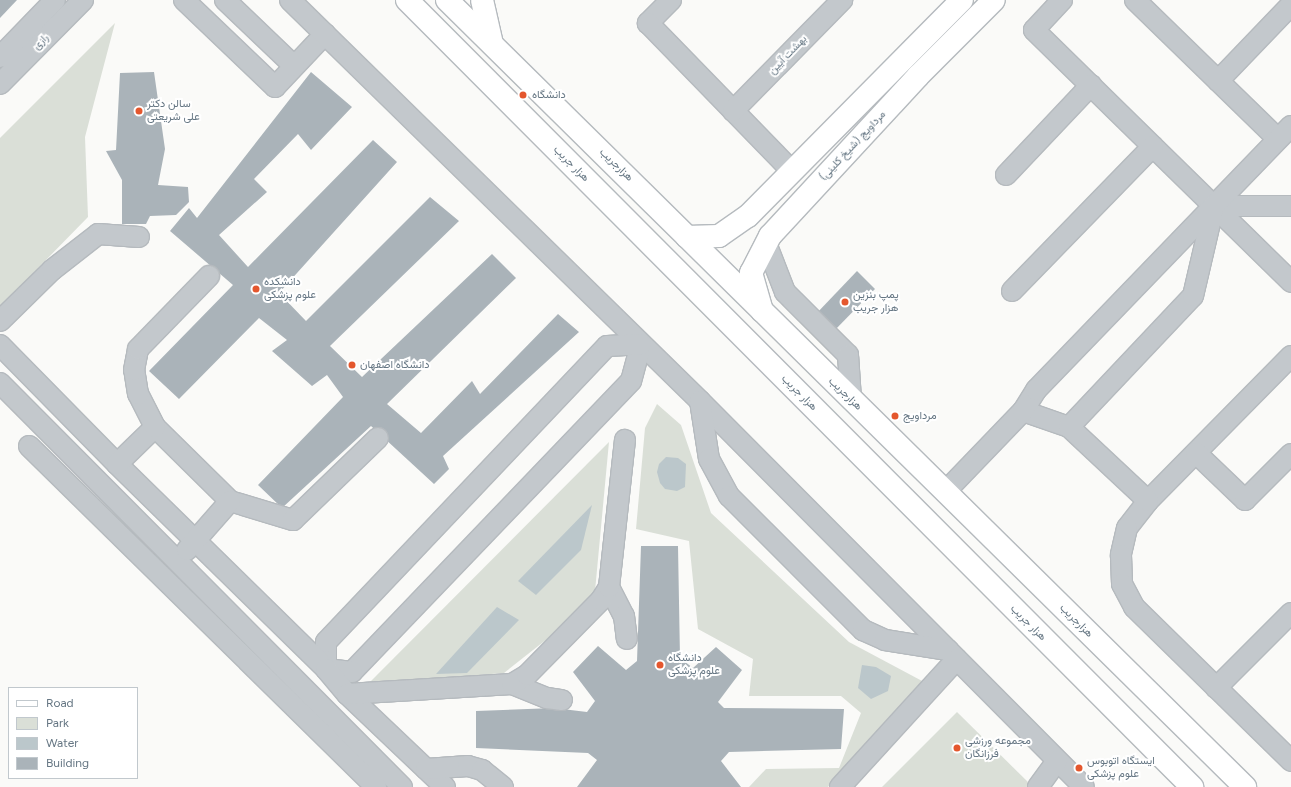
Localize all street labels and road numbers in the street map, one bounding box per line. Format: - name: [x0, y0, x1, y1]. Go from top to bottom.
- street label: رازی: [30, 31, 52, 53]
- street label: بهشت آیین: [766, 33, 810, 77]
- street label: مرداویج (شیخ کلینی): [817, 108, 889, 184]
- street label: هزار جریب: [550, 143, 592, 185]
- street label: هزارجریب: [596, 146, 636, 184]
- street label: هزار جریب: [778, 372, 820, 414]
- street label: هزارجریب: [825, 375, 865, 413]
- street label: هزار جریب: [1007, 602, 1049, 644]
- street label: هزارجریب: [1057, 602, 1095, 640]

